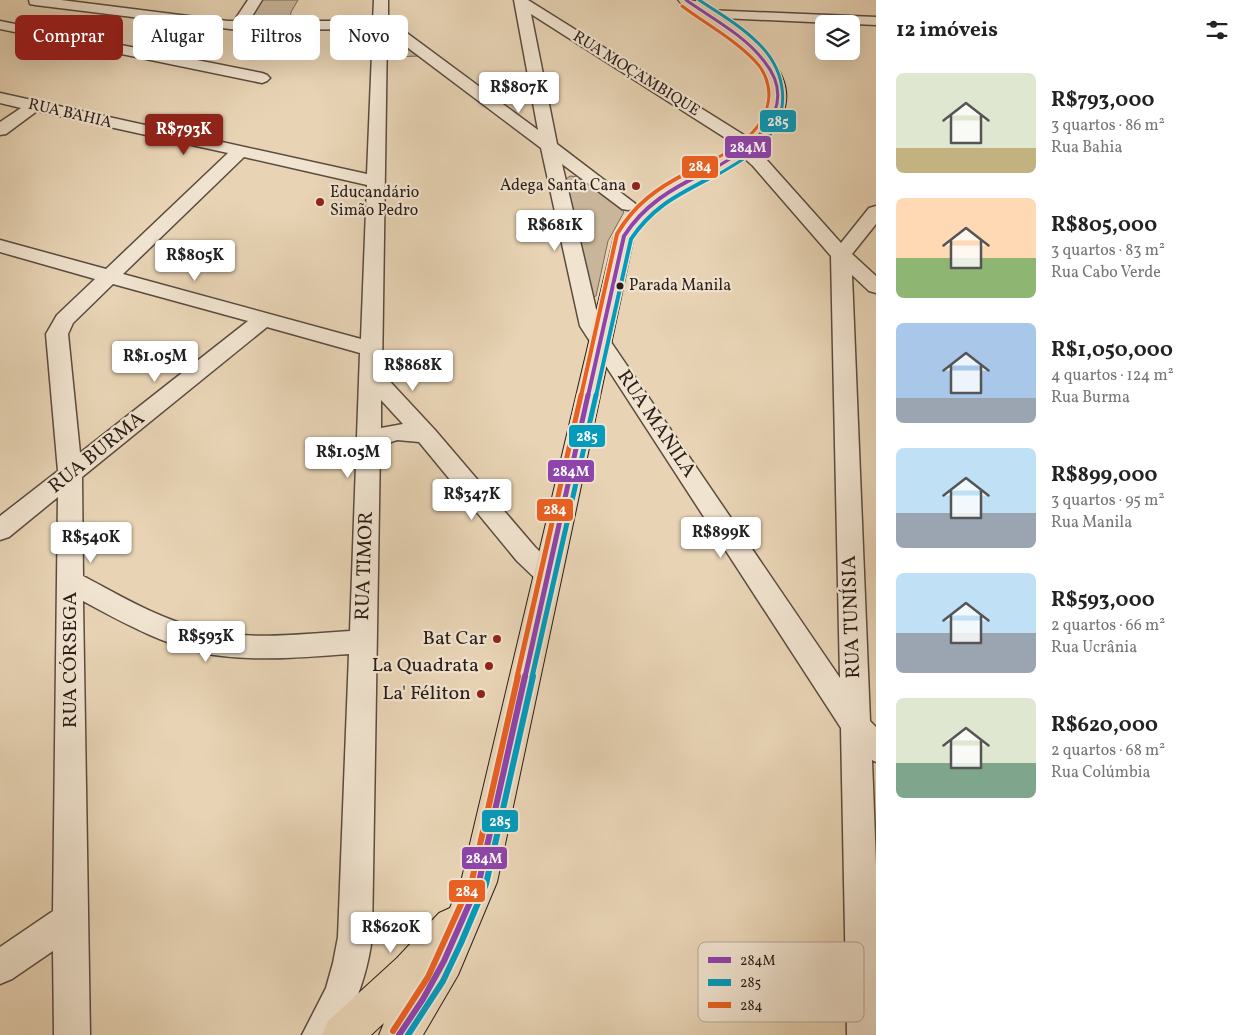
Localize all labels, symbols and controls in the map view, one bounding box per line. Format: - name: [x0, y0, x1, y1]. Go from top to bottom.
- chip: Comprar: [15, 15, 123, 60]
- chip: Alugar: [133, 15, 223, 60]
- chip: Filtros: [233, 15, 320, 60]
- chip: Novo: [330, 15, 408, 60]
- map controls: [815, 15, 860, 60]
- button: layers: [815, 15, 860, 60]
- text: 12 imóveis: [896, 16, 998, 45]
- icon: filters: [1203, 16, 1231, 44]
- street label: RUA MOÇAMBIQUE: [568, 26, 704, 122]
- pin: R$807K: [478, 72, 560, 114]
- text: R$807K: [490, 77, 548, 99]
- text: R$793,000: [1051, 86, 1154, 115]
- icon: home: [936, 93, 996, 153]
- street label: RUA BAHIA: [26, 94, 114, 134]
- line badge: 285: [759, 109, 797, 133]
- text: 285: [767, 113, 789, 132]
- pin: R$793K: [143, 114, 225, 156]
- text: 3 quartos · 86 m²: [1051, 115, 1165, 137]
- text: R$793K: [156, 119, 212, 141]
- line badge: 284M: [724, 135, 772, 159]
- text: Rua Bahia: [1051, 137, 1122, 159]
- text: 284M: [730, 139, 767, 158]
- line badge: 284: [681, 155, 719, 179]
- text: 284: [688, 158, 712, 177]
- place label: Adega Santa Cana: [500, 175, 626, 197]
- marker: Adega Santa Cana: [630, 180, 642, 192]
- place label: Educandário Simão Pedro: [330, 182, 419, 222]
- marker: Educandário Simão Pedro: [314, 196, 326, 208]
- pin: R$681K: [514, 210, 596, 252]
- text: R$805,000: [1051, 211, 1157, 240]
- text: R$681K: [527, 215, 583, 237]
- icon: home: [936, 218, 996, 278]
- pin: R$805K: [154, 240, 236, 282]
- text: 3 quartos · 83 m²: [1051, 240, 1165, 262]
- text: R$805K: [166, 245, 224, 267]
- text: Rua Cabo Verde: [1051, 262, 1161, 284]
- place label: Parada Manila: [629, 275, 731, 297]
- marker: Parada Manila: [615, 281, 625, 291]
- text: R$1,050,000: [1051, 336, 1173, 365]
- pin: R$1.05M: [109, 340, 201, 383]
- icon: home: [936, 343, 996, 403]
- text: R$1.05M: [123, 346, 187, 368]
- pin: R$868K: [372, 350, 454, 392]
- text: R$868K: [384, 355, 442, 377]
- street label: RUA MANILA: [610, 365, 702, 483]
- text: 4 quartos · 124 m²: [1051, 365, 1174, 387]
- text: Rua Burma: [1051, 387, 1130, 409]
- street label: RUA BURMA: [43, 405, 151, 501]
- line badge: 285: [568, 424, 606, 448]
- text: 285: [576, 428, 598, 447]
- pin: R$1.05M: [302, 436, 394, 479]
- text: R$1.05M: [316, 442, 380, 464]
- line badge: 284M: [547, 459, 595, 483]
- text: R$899,000: [1051, 461, 1157, 490]
- text: 284M: [553, 463, 590, 482]
- icon: home: [936, 468, 996, 528]
- pin: R$347K: [431, 478, 513, 521]
- text: R$347K: [443, 484, 501, 506]
- text: 3 quartos · 95 m²: [1051, 490, 1164, 512]
- line badge: 284: [536, 498, 574, 522]
- text: 284: [543, 501, 567, 520]
- street label: RUA TIMOR: [349, 511, 381, 621]
- text: Rua Manila: [1051, 512, 1132, 534]
- pin: R$899K: [680, 516, 762, 559]
- pin: R$540K: [50, 522, 132, 564]
- text: R$899K: [692, 522, 750, 544]
- text: R$540K: [62, 527, 120, 549]
- street label: RUA TUNÍSIA: [836, 555, 868, 679]
- text: R$593,000: [1051, 586, 1155, 615]
- street label: RUA CÓRSEGA: [57, 592, 85, 728]
- icon: home: [936, 593, 996, 653]
- text: 2 quartos · 66 m²: [1051, 615, 1165, 637]
- pin: R$593K: [165, 620, 247, 663]
- place label: Bat Car: [422, 625, 487, 653]
- text: R$593K: [178, 626, 234, 648]
- marker: Bat Car: [491, 633, 503, 645]
- text: Rua Ucrânia: [1051, 637, 1137, 659]
- place label: La Quadrata: [372, 652, 479, 680]
- marker: La Quadrata: [483, 660, 495, 672]
- place label: La' Féliton: [382, 680, 471, 708]
- marker: La' Féliton: [475, 688, 487, 700]
- text: R$620,000: [1051, 711, 1158, 740]
- icon: home: [936, 718, 996, 778]
- text: 2 quartos · 68 m²: [1051, 740, 1165, 762]
- text: Rua Colúmbia: [1051, 762, 1150, 784]
- line badge: 285: [481, 809, 519, 833]
- text: 285: [489, 813, 511, 832]
- line badge: 284M: [461, 846, 508, 870]
- text: 284M: [466, 850, 503, 869]
- line badge: 284: [448, 879, 486, 903]
- text: 284: [455, 883, 479, 902]
- pin: R$620K: [350, 912, 432, 954]
- text: R$620K: [362, 917, 420, 939]
- legend: [698, 942, 864, 1022]
- text: 284M: [740, 952, 776, 971]
- text: 285: [740, 974, 761, 993]
- text: 284: [740, 997, 763, 1016]

